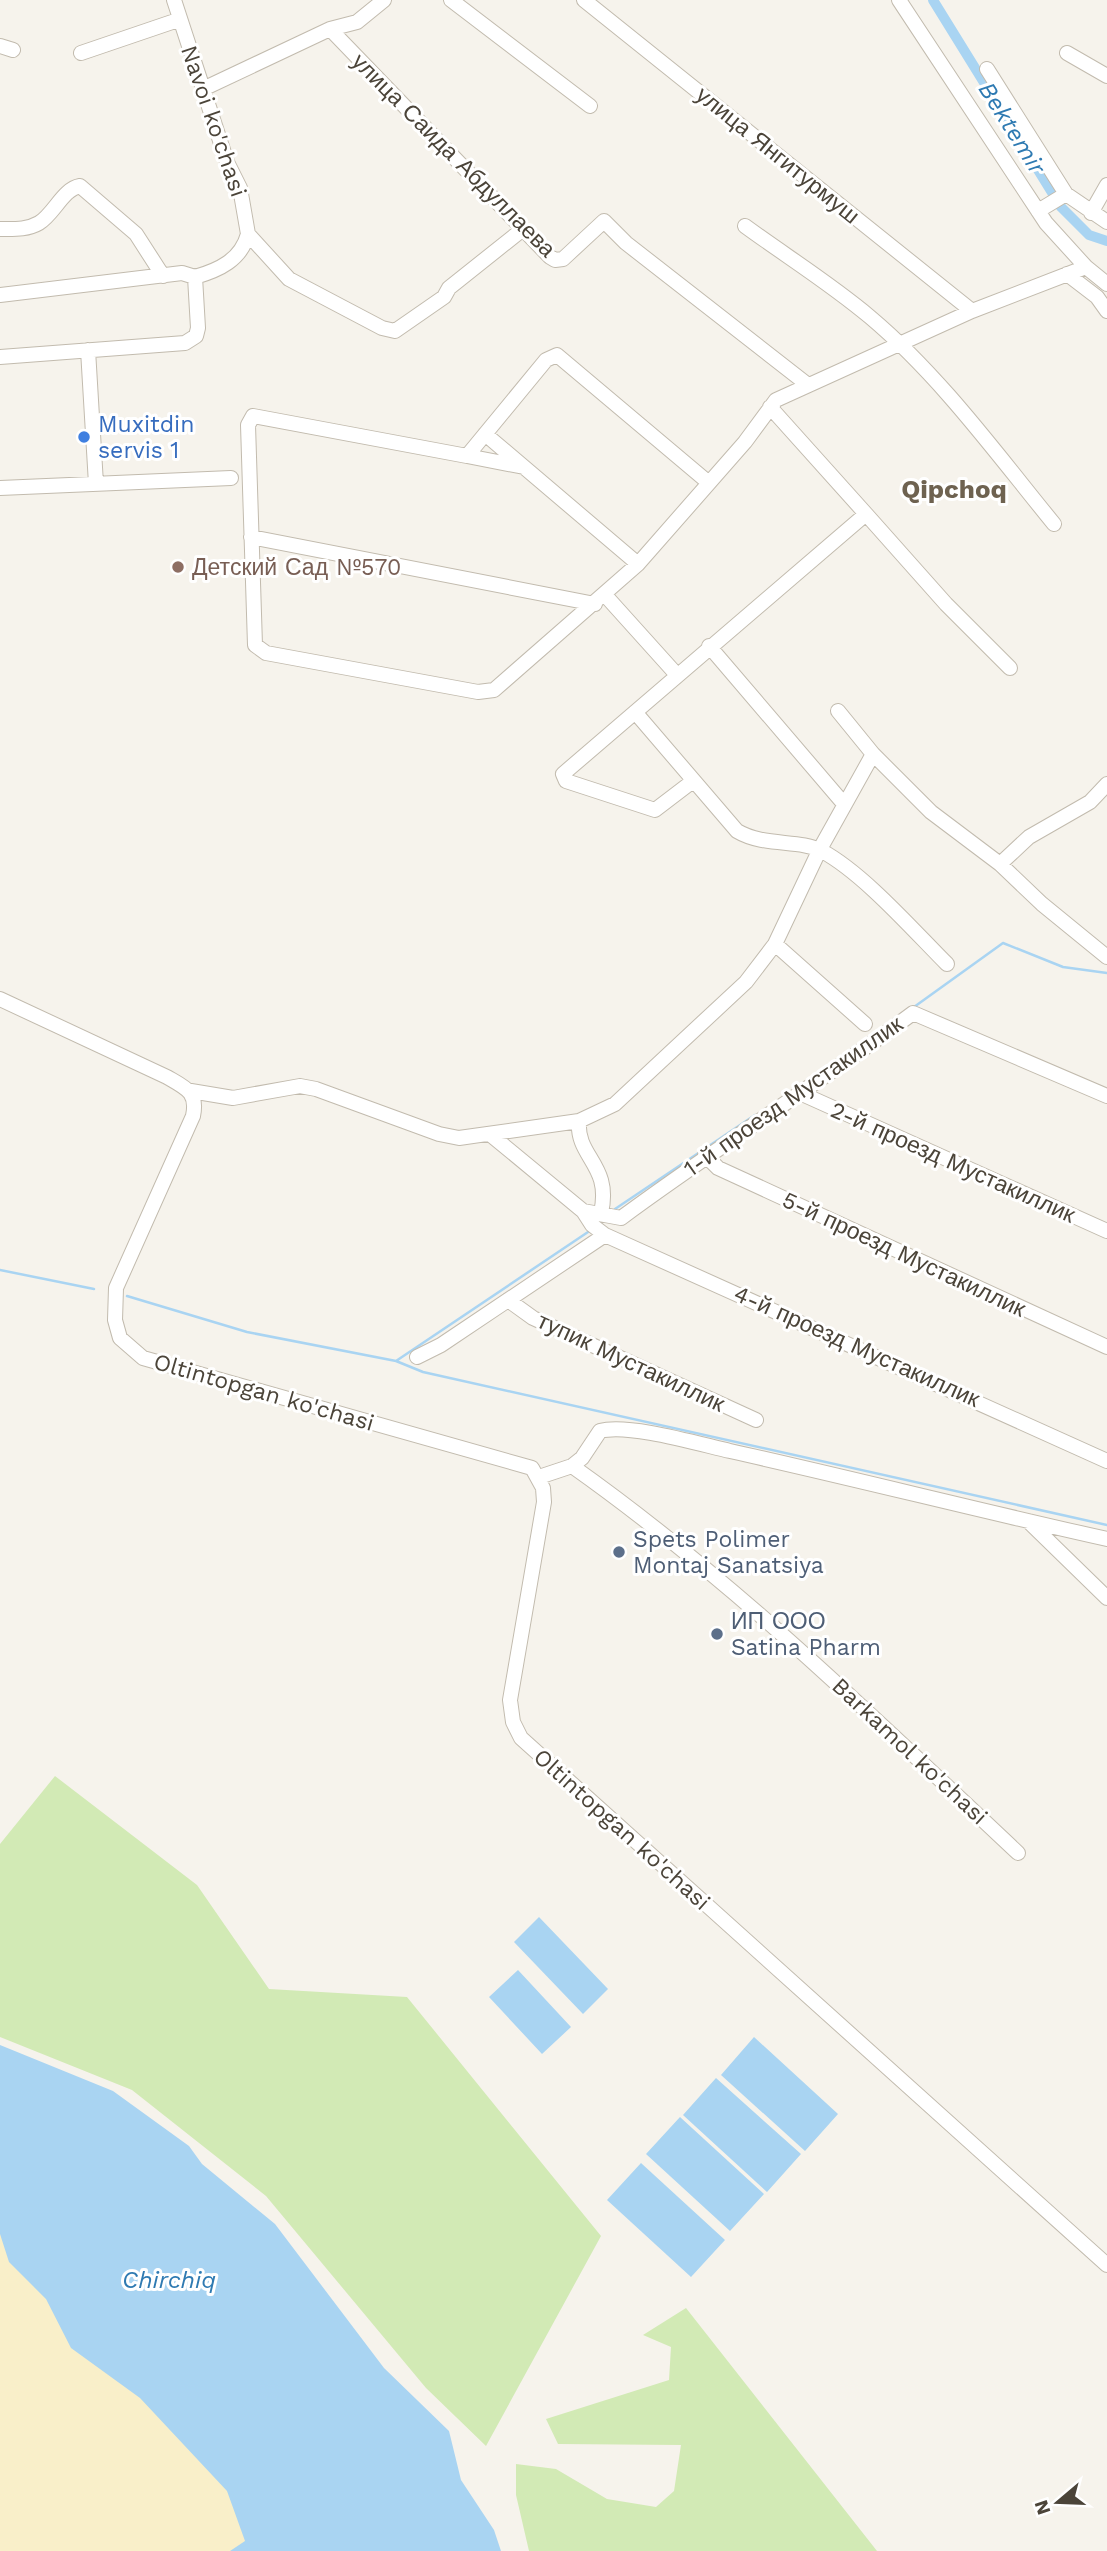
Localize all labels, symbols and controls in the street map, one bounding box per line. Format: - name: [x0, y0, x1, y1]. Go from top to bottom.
- street label: Navoi ko'chasi: [175, 42, 252, 200]
- street label: улица Саида Абдуллаева: [346, 48, 561, 263]
- water label: Bektemir: [973, 77, 1052, 181]
- street label: улица Янгитурмуш: [691, 81, 865, 230]
- place label: Muxitdin servis 1: [98, 411, 194, 464]
- marker: Muxitdin servis 1: [76, 429, 92, 445]
- district label: Qipchoq: [901, 474, 1007, 504]
- place label: Детский Сад №570: [192, 554, 401, 581]
- marker: Детский Сад №570: [170, 559, 186, 575]
- street label: 1-й проезд Мустакиллик: [679, 1010, 909, 1182]
- street label: 2-й проезд Мустакиллик: [826, 1096, 1080, 1229]
- street label: 5-й проезд Мустакиллик: [778, 1186, 1031, 1323]
- street label: 4-й проезд Мустакиллик: [730, 1280, 985, 1413]
- street label: тупик Мустакиллик: [533, 1307, 730, 1418]
- street label: Oltintopgan ko'chasi: [151, 1348, 377, 1437]
- place label: Spets Polimer Montaj Sanatsiya: [633, 1526, 824, 1579]
- marker: Spets Polimer Montaj Sanatsiya: [611, 1544, 627, 1560]
- place label: ИП ООО Satina Pharm: [731, 1608, 881, 1661]
- marker: ИП ООО Satina Pharm: [709, 1626, 725, 1642]
- street label: Barkamol ko'chasi: [826, 1672, 993, 1830]
- street label: Oltintopgan ko'chasi: [528, 1743, 715, 1916]
- water label: Chirchiq: [122, 2266, 216, 2294]
- north arrow: [1023, 2467, 1093, 2537]
- text: N: [1029, 2497, 1056, 2518]

